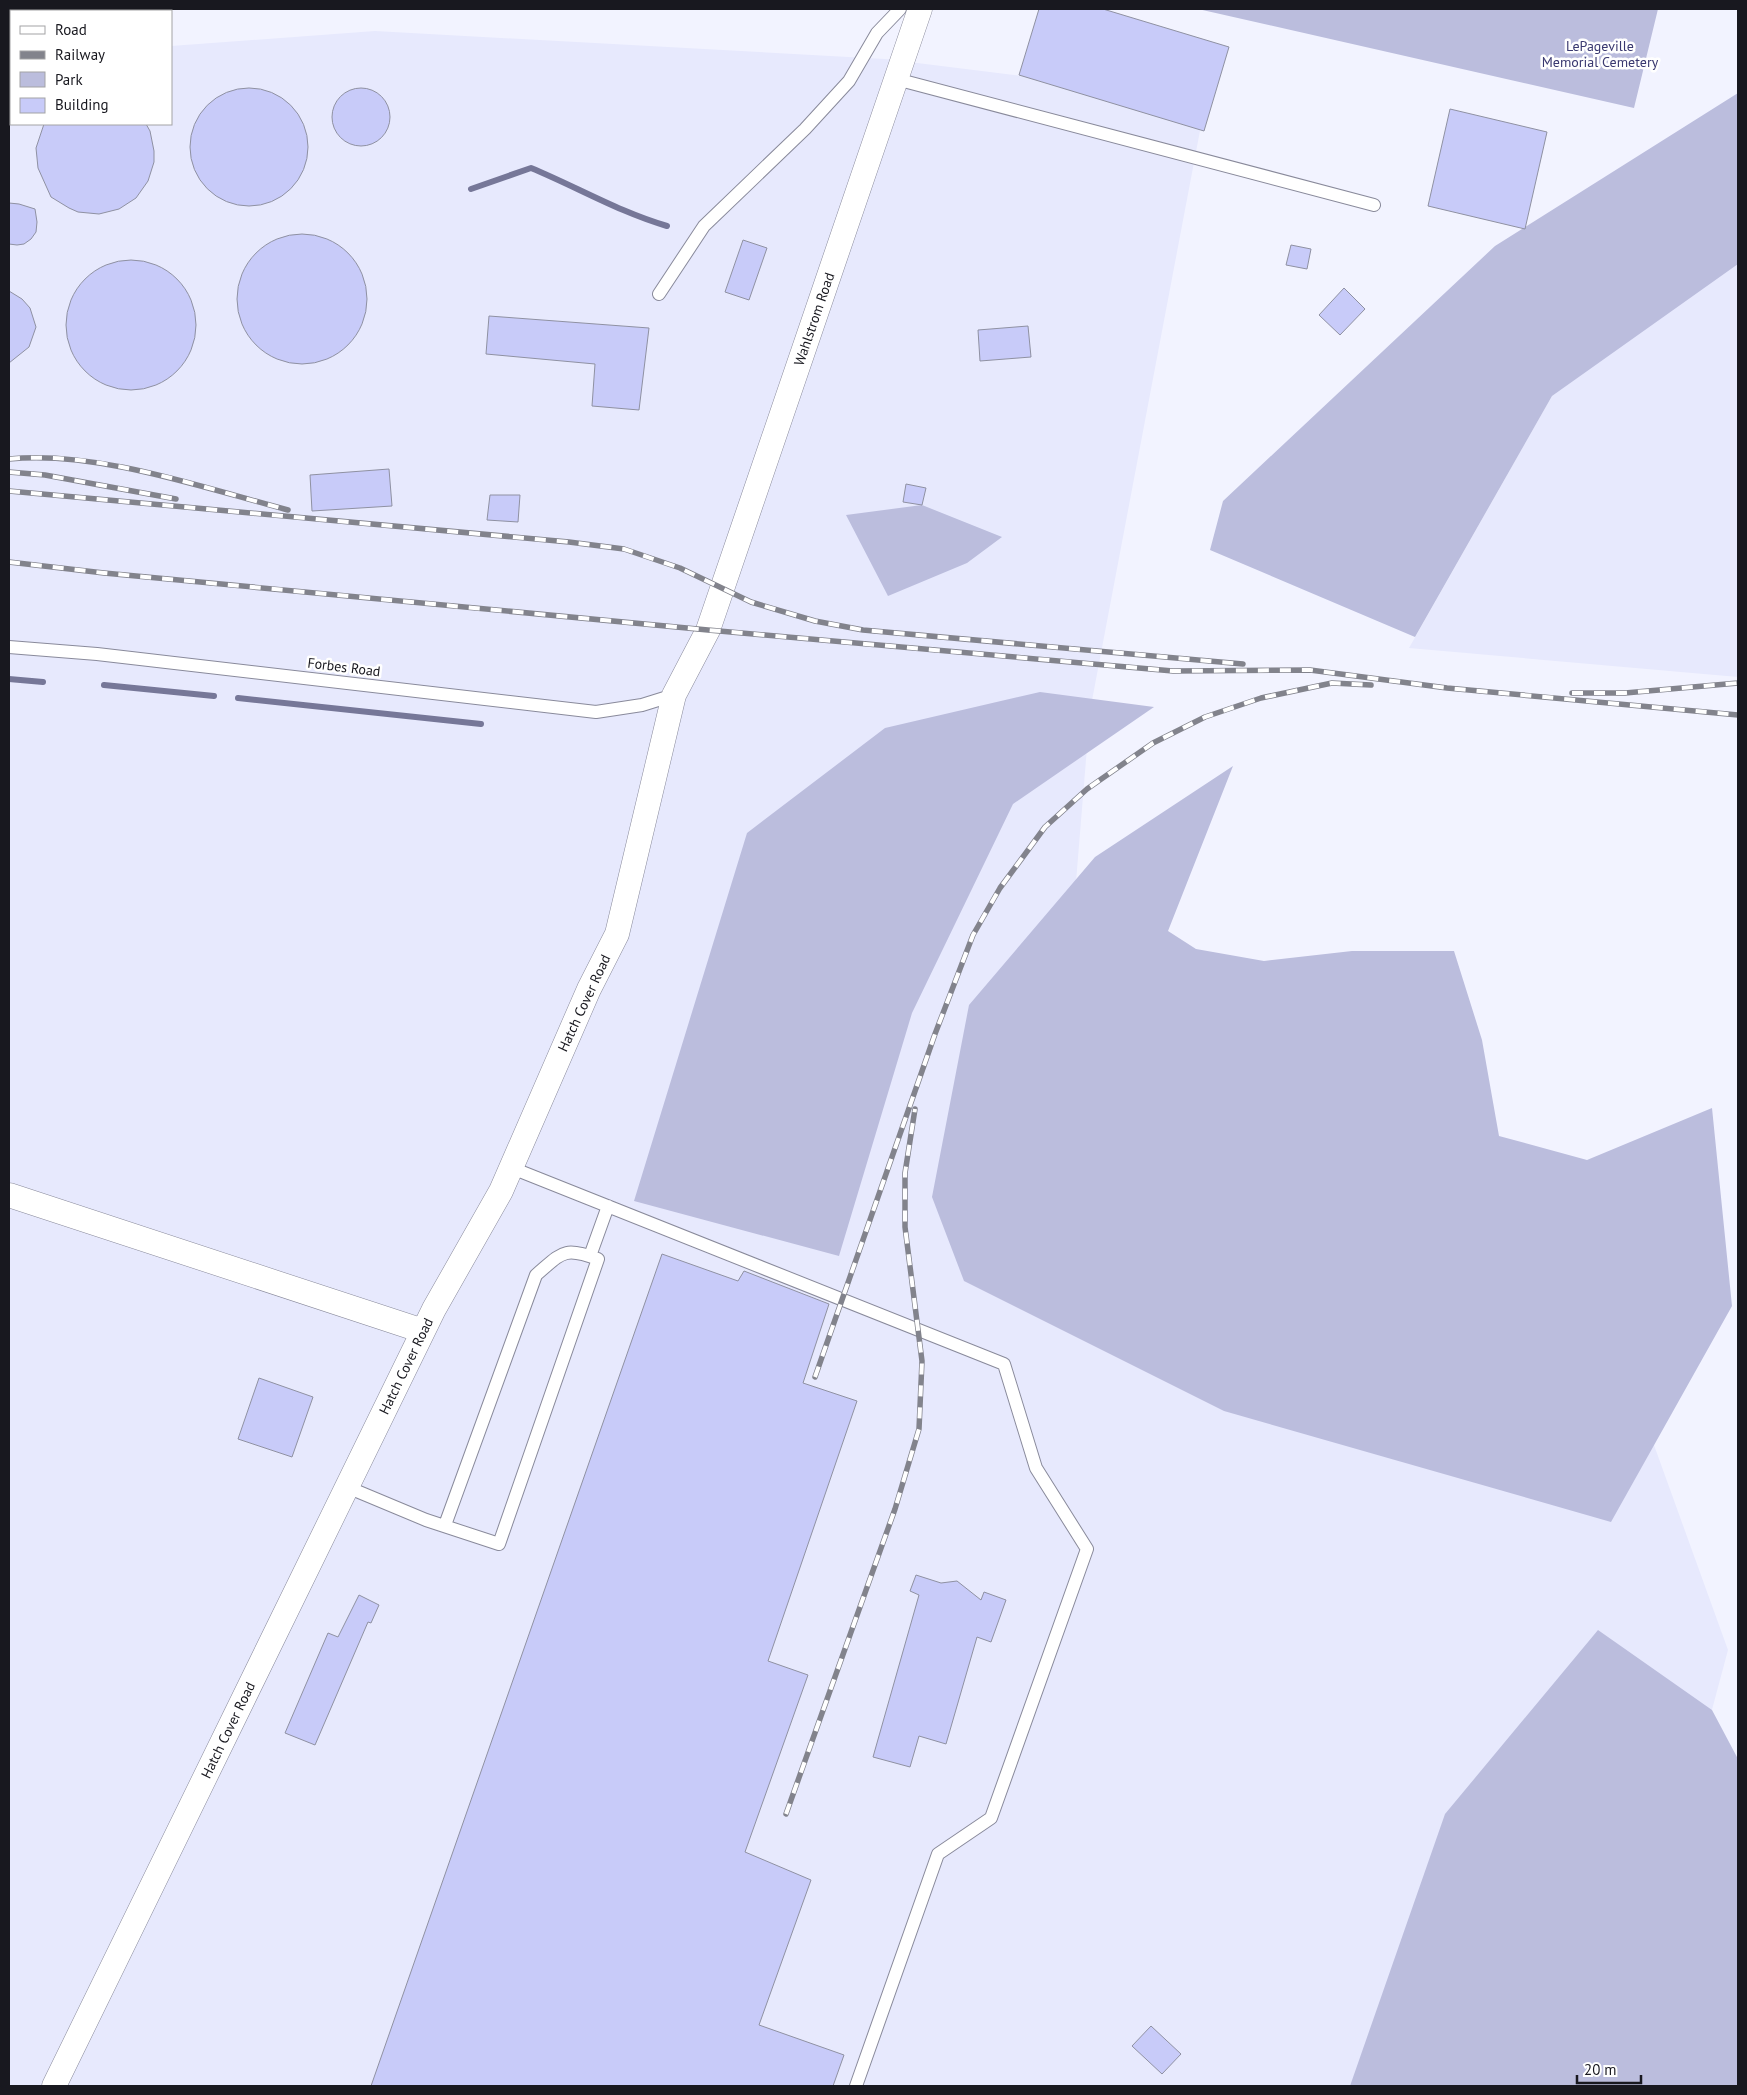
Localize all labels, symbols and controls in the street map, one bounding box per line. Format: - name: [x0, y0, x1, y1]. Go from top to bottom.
- legend: [10, 10, 172, 125]
- text: Road: [55, 20, 87, 39]
- park label: LePageville Memorial Cemetery: [1542, 37, 1659, 71]
- text: Railway: [55, 45, 105, 64]
- text: Park: [55, 70, 83, 89]
- text: Building: [55, 95, 109, 114]
- street label: Wahlstrom Road: [790, 270, 838, 368]
- street label: Forbes Road: [306, 654, 382, 680]
- street label: Hatch Cover Road: [554, 951, 614, 1055]
- street label: Hatch Cover Road: [375, 1315, 437, 1417]
- street label: Hatch Cover Road: [197, 1679, 259, 1781]
- scale bar: [1577, 2052, 1641, 2084]
- text: 20 m: [1584, 2060, 1617, 2079]

